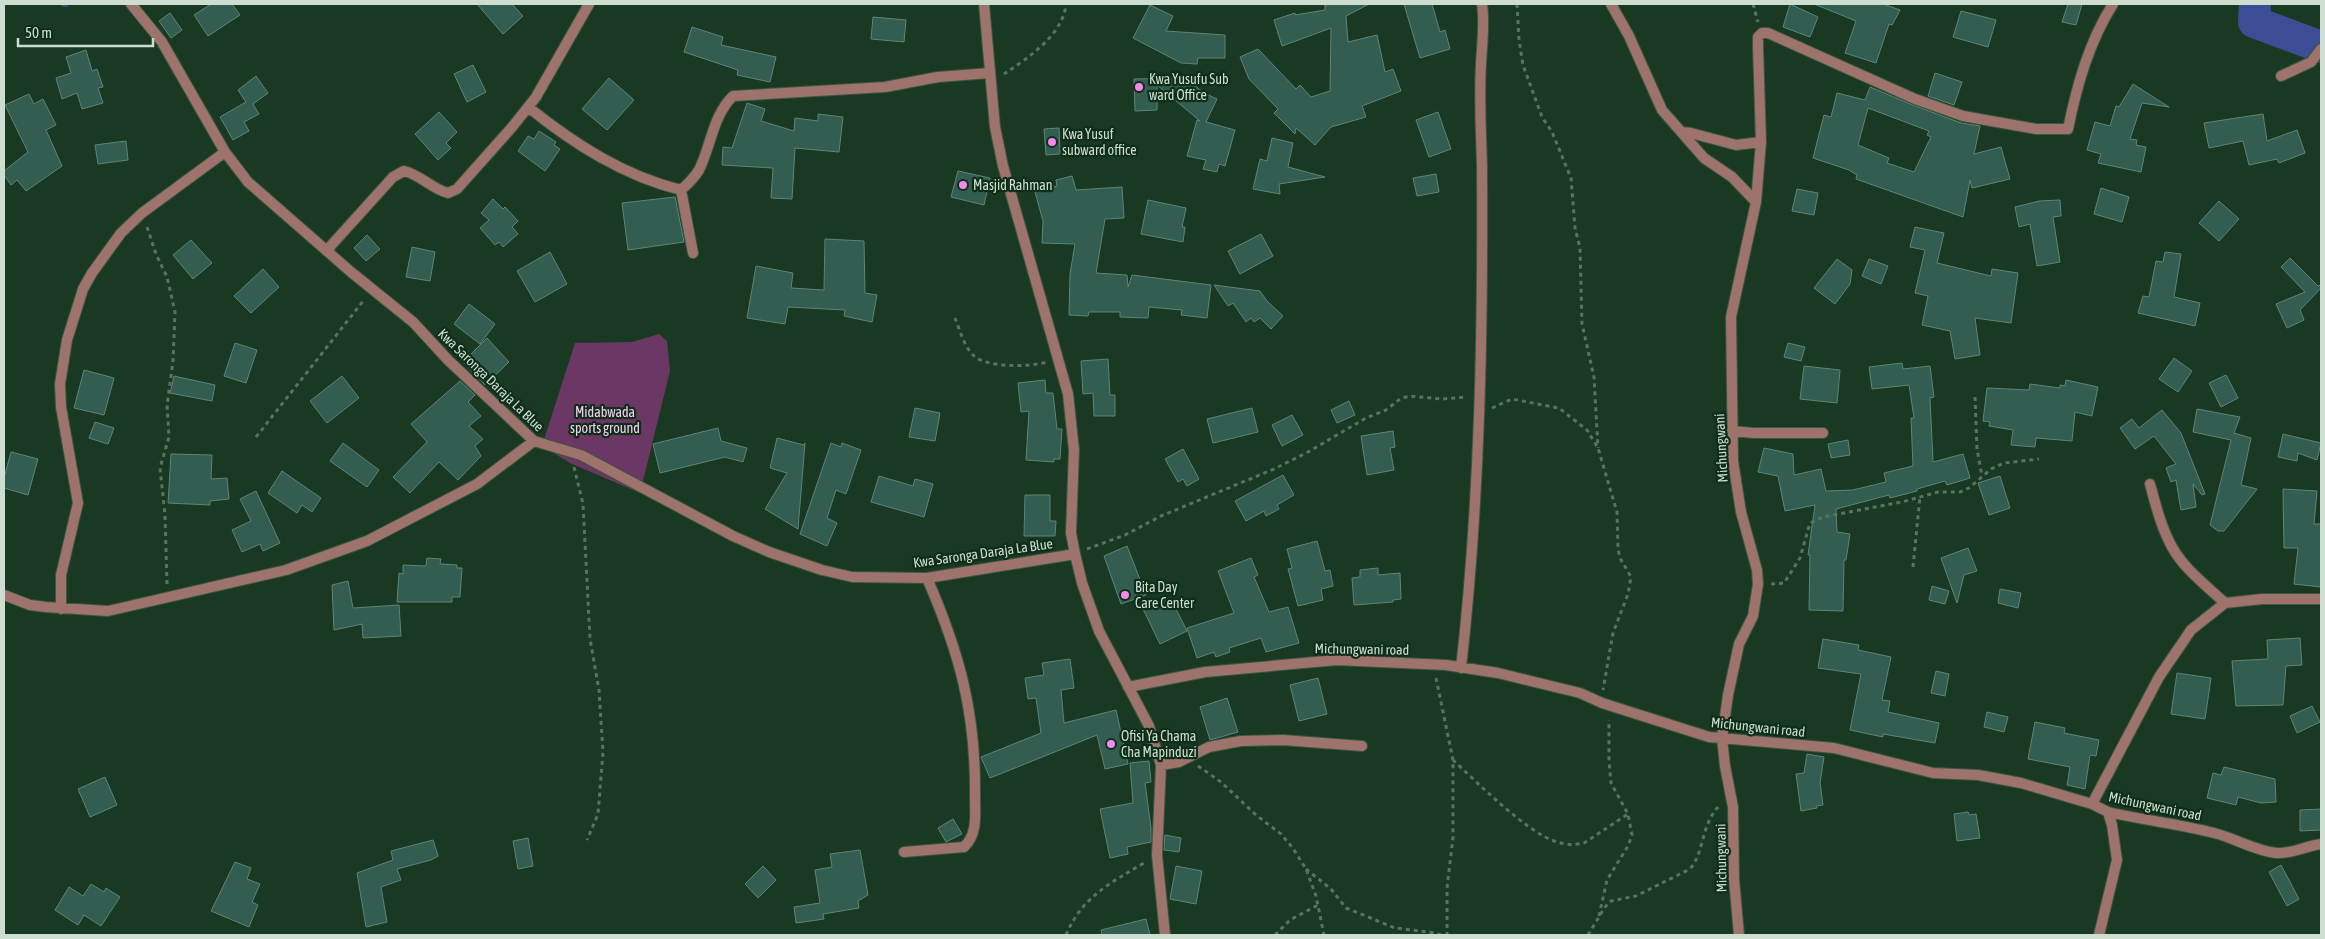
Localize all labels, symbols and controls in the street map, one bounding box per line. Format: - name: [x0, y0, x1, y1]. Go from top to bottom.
- scale bar: [18, 15, 152, 47]
- text: 50 m: [25, 24, 52, 41]
- place label: Kwa Yusufu Sub ward Office: [1149, 71, 1229, 103]
- marker: Kwa Yusufu Sub ward Office: [1133, 81, 1145, 93]
- place label: Kwa Yusuf subward office: [1062, 126, 1137, 158]
- marker: Kwa Yusuf subward office: [1046, 136, 1058, 148]
- place label: Masjid Rahman: [973, 177, 1053, 193]
- marker: Masjid Rahman: [957, 179, 969, 191]
- street label: Kwa Saronga Daraja La Blue: [435, 325, 547, 435]
- park label: Midabwada sports ground: [570, 404, 640, 436]
- street label: Michungwani: [1711, 413, 1731, 483]
- street label: Kwa Saronga Daraja La Blue: [912, 535, 1054, 571]
- place label: Bita Day Care Center: [1135, 579, 1195, 611]
- marker: Bita Day Care Center: [1119, 589, 1131, 601]
- street label: Michungwani road: [1315, 640, 1409, 658]
- street label: Michungwani road: [1710, 714, 1806, 740]
- place label: Ofisi Ya Chama Cha Mapinduzi: [1121, 728, 1197, 760]
- marker: Ofisi Ya Chama Cha Mapinduzi: [1105, 738, 1117, 750]
- street label: Michungwani road: [2107, 788, 2203, 824]
- street label: Michungwani: [1712, 823, 1730, 893]

